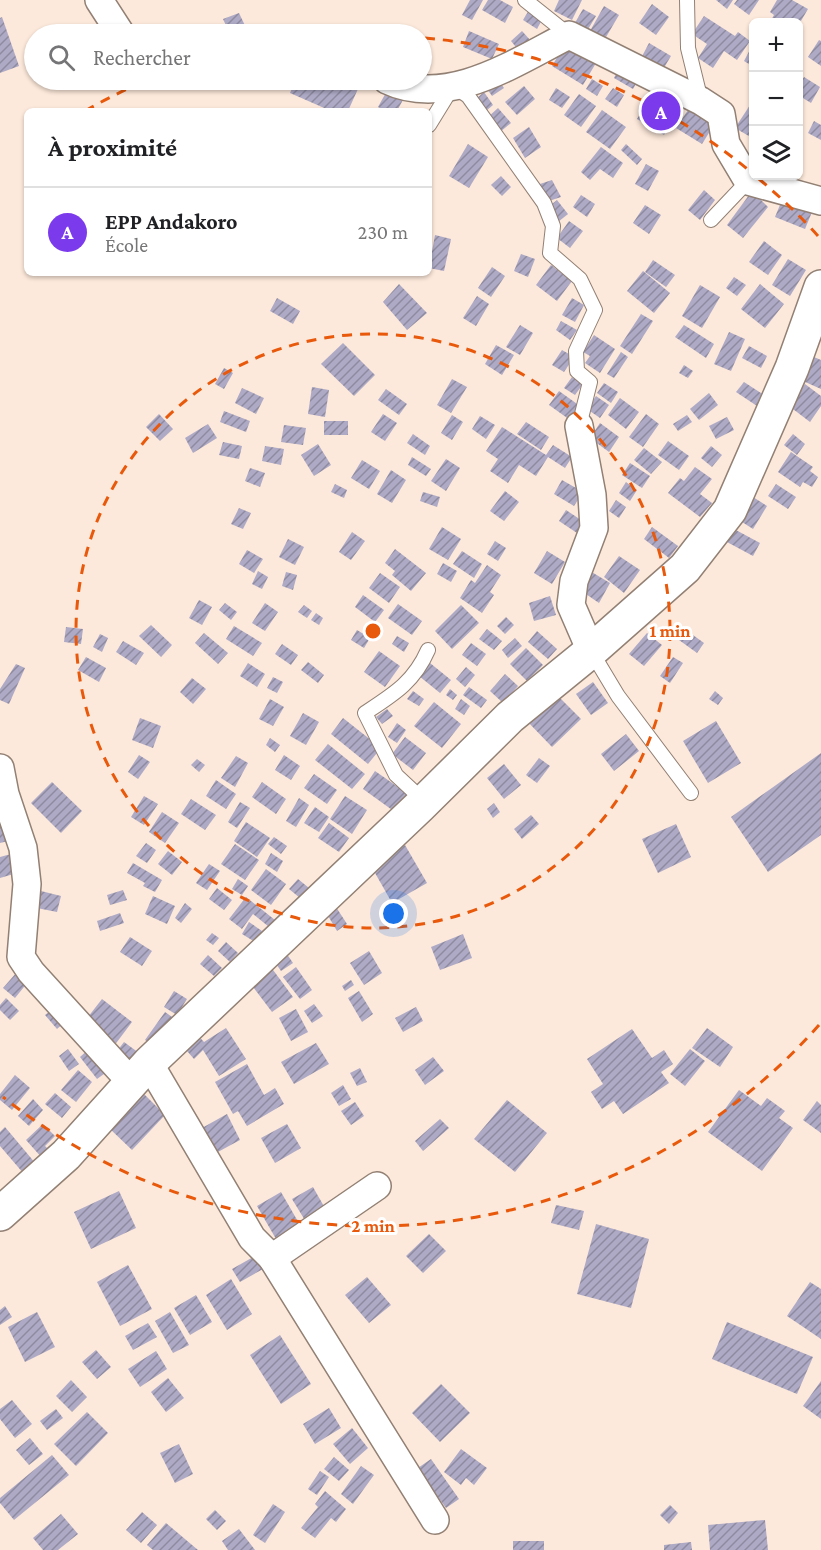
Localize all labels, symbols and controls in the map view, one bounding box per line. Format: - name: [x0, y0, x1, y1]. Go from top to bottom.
- map controls: [749, 18, 803, 180]
- button: +: [749, 18, 803, 72]
- search box: [24, 24, 432, 90]
- icon: search: [45, 41, 78, 74]
- text: Rechercher: [93, 45, 191, 70]
- button: −: [749, 72, 803, 126]
- pin: A: [642, 88, 680, 134]
- button: layers: [749, 126, 803, 180]
- text: À proximité: [48, 133, 177, 162]
- text: EPP Andakoro: [105, 209, 237, 234]
- text: A: [62, 221, 73, 243]
- text: 230 m: [358, 221, 408, 243]
- text: École: [105, 234, 148, 256]
- centre of rings: [363, 621, 383, 641]
- text: 1 min: [650, 621, 691, 641]
- your location: [379, 899, 408, 928]
- text: 2 min: [351, 1216, 395, 1236]

